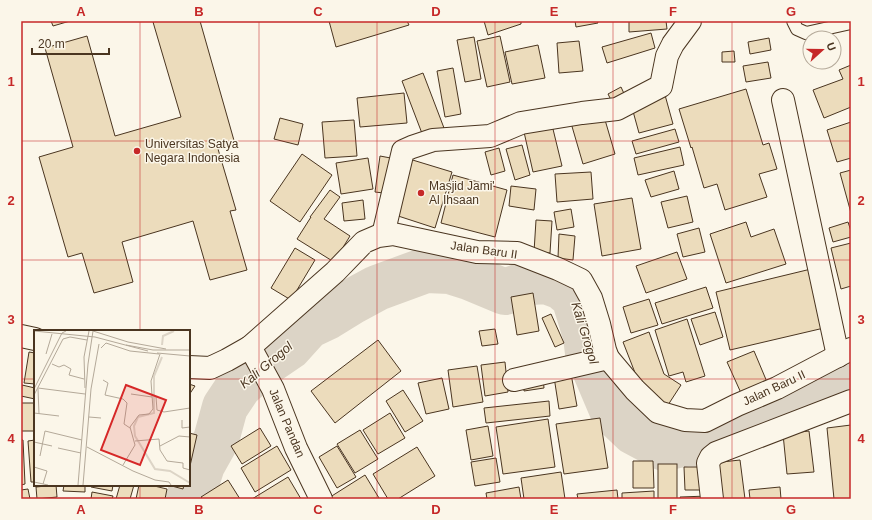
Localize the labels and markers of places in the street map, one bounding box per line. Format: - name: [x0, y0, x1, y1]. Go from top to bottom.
- place label: Universitas Satya Negara Indonesia: [145, 137, 240, 165]
- marker: Universitas Satya Negara Indonesia: [132, 146, 142, 156]
- place label: Masjid Jami' Al Ihsaan: [429, 179, 495, 207]
- marker: Masjid Jami' Al Ihsaan: [416, 188, 426, 198]

